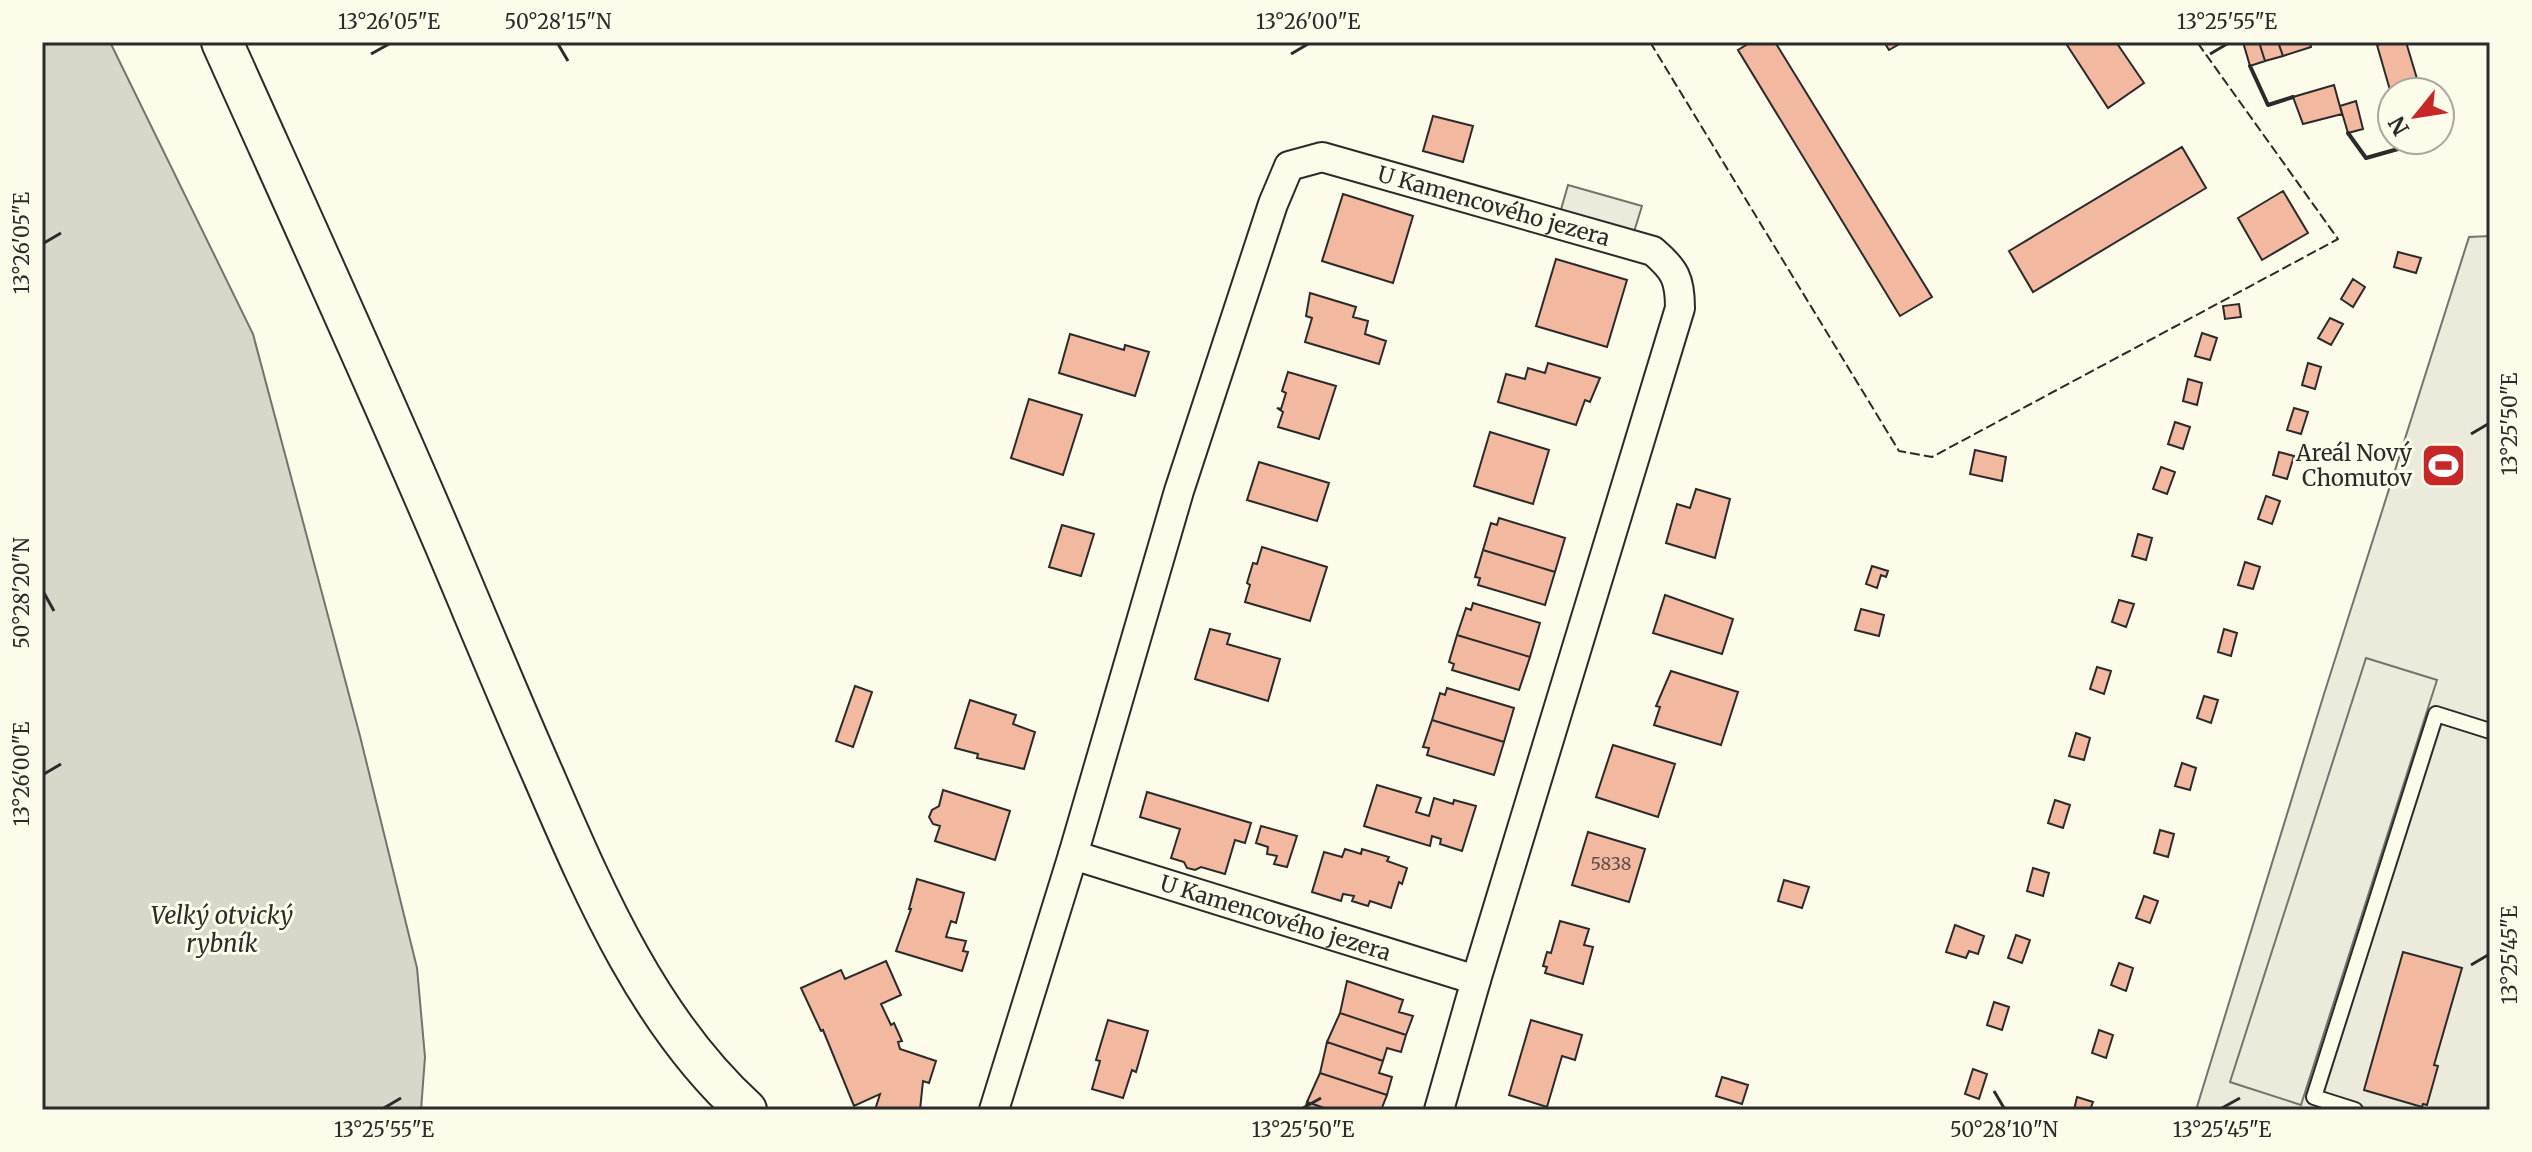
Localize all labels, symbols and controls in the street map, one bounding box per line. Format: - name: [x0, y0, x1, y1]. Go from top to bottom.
- text: 13°26'05"E: [338, 9, 440, 34]
- text: 50°28'15"N: [505, 9, 612, 34]
- text: 13°26'00"E: [1256, 9, 1360, 34]
- text: 13°25'55"E: [2177, 9, 2277, 34]
- north arrow: [2376, 76, 2456, 156]
- text: N: [2382, 111, 2415, 141]
- street label: U Kamencového jezera: [1374, 159, 1613, 252]
- text: 13°26'05"E: [9, 192, 34, 294]
- text: 13°25'50"E: [2497, 372, 2522, 475]
- place label: Areál Nový Chomutov: [2295, 439, 2412, 492]
- sports icon: Areál Nový Chomutov: [2419, 442, 2467, 490]
- text: 50°28'20"N: [9, 537, 34, 649]
- text: 13°26'00"E: [9, 722, 34, 826]
- house number: 5838: [1590, 852, 1632, 875]
- street label: U Kamencového jezera: [1157, 869, 1395, 967]
- water label: Velký otvický rybník: [151, 900, 293, 959]
- text: 13°25'45"E: [2497, 905, 2522, 1004]
- text: 13°25'55"E: [334, 1117, 434, 1142]
- text: 13°25'50"E: [1252, 1117, 1355, 1142]
- text: 50°28'10"N: [1950, 1117, 2059, 1142]
- text: 13°25'45"E: [2173, 1117, 2272, 1142]

